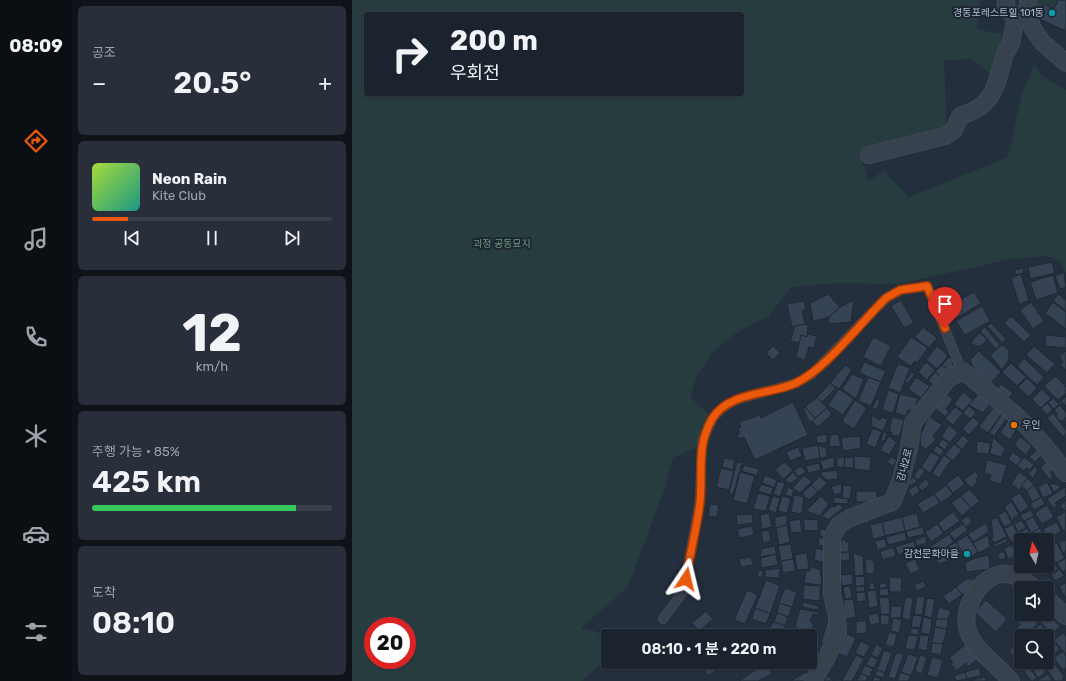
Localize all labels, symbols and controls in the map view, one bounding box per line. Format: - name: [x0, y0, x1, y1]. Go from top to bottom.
- place label: 경동포레스트힐 101동: [953, 7, 1044, 19]
- marker: 경동포레스트힐 101동: [1047, 8, 1057, 18]
- text: 200 m: [450, 24, 538, 57]
- icon: right: [384, 28, 436, 80]
- text: 08:09: [9, 35, 63, 57]
- text: 공조: [92, 45, 116, 60]
- text: 우회전: [450, 62, 500, 84]
- text: 20.5°: [173, 65, 251, 101]
- text: −: [92, 70, 106, 97]
- text: +: [318, 70, 332, 97]
- icon: directions: [22, 127, 50, 155]
- text: Neon Rain: [152, 170, 227, 188]
- text: Kite Club: [152, 188, 206, 203]
- icon: music: [22, 225, 50, 253]
- icon: previous: [121, 227, 143, 249]
- icon: pause: [201, 227, 223, 249]
- icon: next: [281, 227, 303, 249]
- park label: 괴정 공동묘지: [473, 238, 531, 250]
- pin: [928, 287, 962, 328]
- icon: arrive: [934, 293, 956, 315]
- text: 12: [182, 302, 242, 364]
- icon: phone: [22, 323, 50, 351]
- text: km/h: [196, 359, 228, 374]
- place label: 우인: [1022, 419, 1040, 431]
- marker: 우인: [1009, 420, 1019, 430]
- icon: climate: [22, 422, 50, 450]
- text: 주행 가능 · 85%: [92, 444, 180, 459]
- street label: 감내2로: [895, 447, 915, 483]
- text: 425 km: [92, 464, 201, 500]
- icon: car: [22, 520, 50, 548]
- north arrow: [1014, 533, 1054, 573]
- map controls: [1014, 533, 1054, 669]
- place label: 감천문화마을: [904, 548, 959, 560]
- marker: 감천문화마을: [962, 549, 972, 559]
- position arrow: [665, 558, 707, 600]
- button: sound: [1014, 581, 1054, 621]
- text: 도착: [92, 585, 116, 600]
- text: 08:10: [92, 605, 175, 641]
- speed limit sign: 20: [364, 617, 416, 669]
- icon: filters: [22, 618, 50, 646]
- button: search: [1014, 629, 1054, 669]
- text: 08:10 · 1 분 · 220 m: [642, 640, 776, 658]

